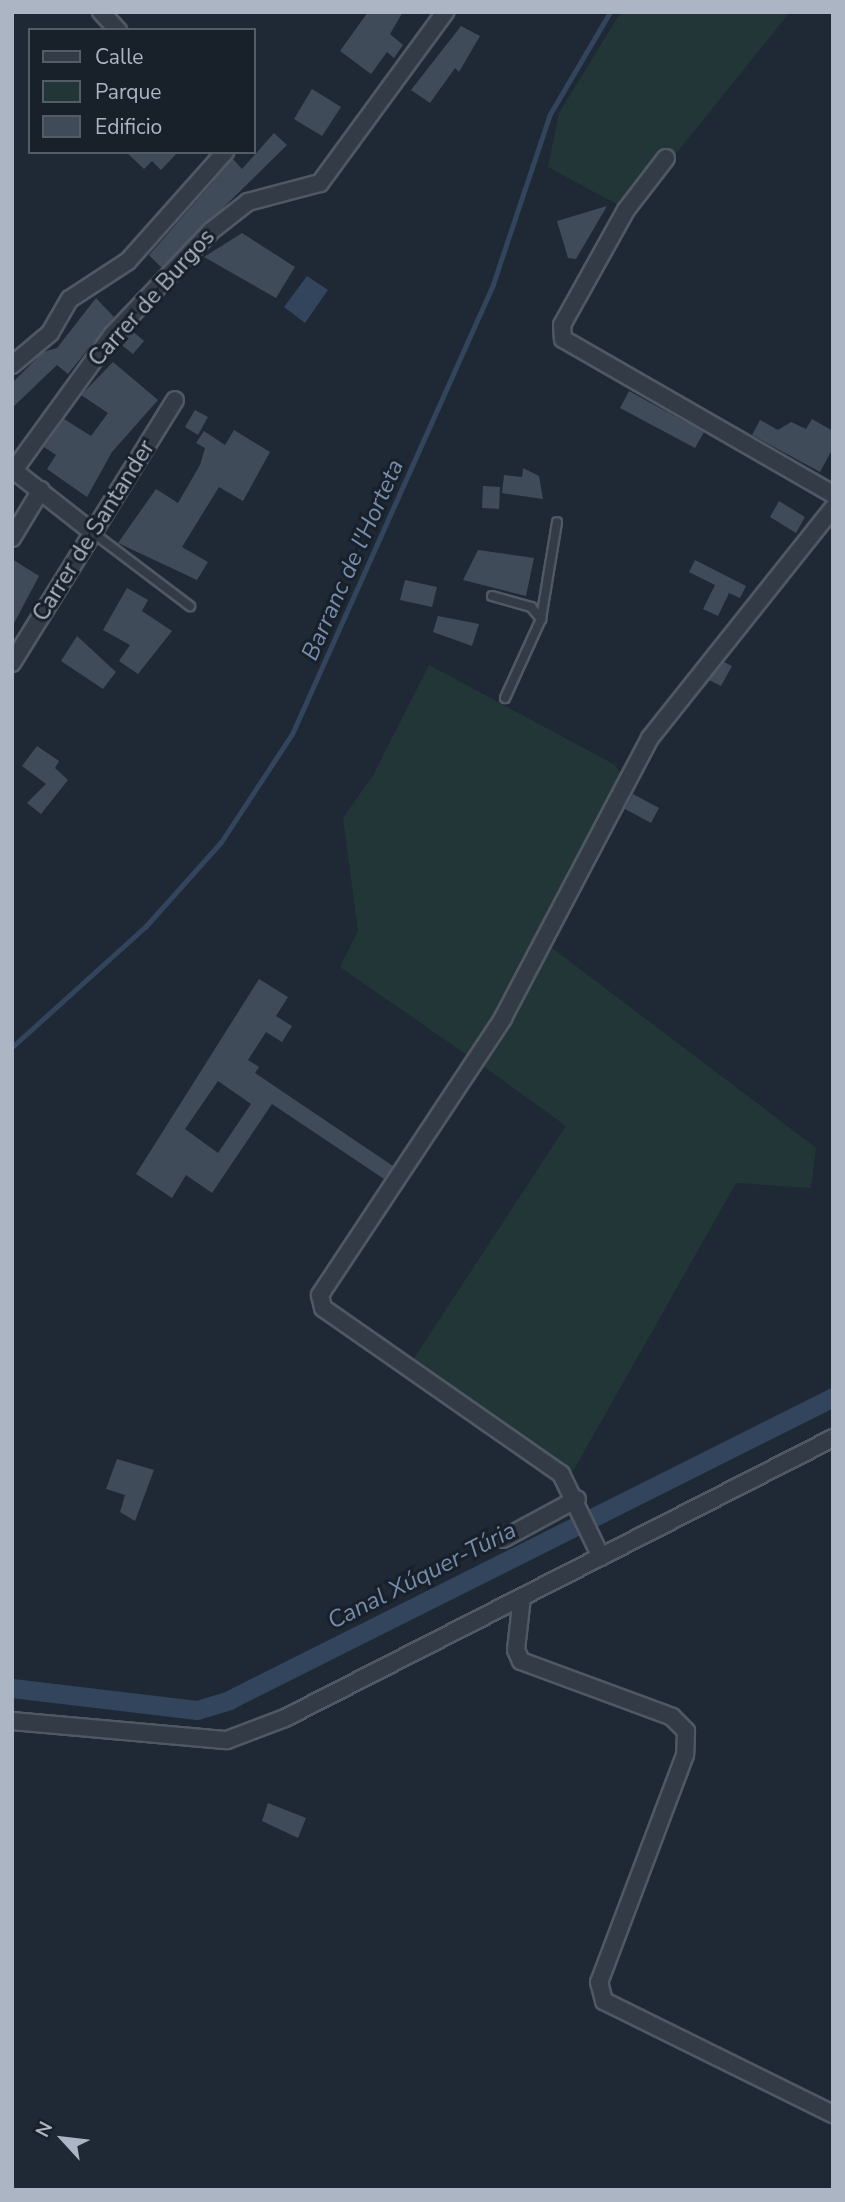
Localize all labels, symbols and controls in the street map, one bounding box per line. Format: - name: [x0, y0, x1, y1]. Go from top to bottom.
- legend: [28, 28, 256, 154]
- text: Calle: [95, 43, 143, 71]
- text: Parque: [95, 78, 162, 106]
- text: Edificio: [95, 113, 162, 141]
- street label: Carrer de Burgos: [83, 224, 221, 372]
- street label: Carrer de Santander: [27, 435, 161, 627]
- water label: Barranc de l'Horteta: [296, 455, 410, 665]
- water label: Canal Xúquer-Túria: [323, 1516, 521, 1636]
- north arrow: [28, 2104, 98, 2174]
- text: N: [29, 2117, 59, 2142]

